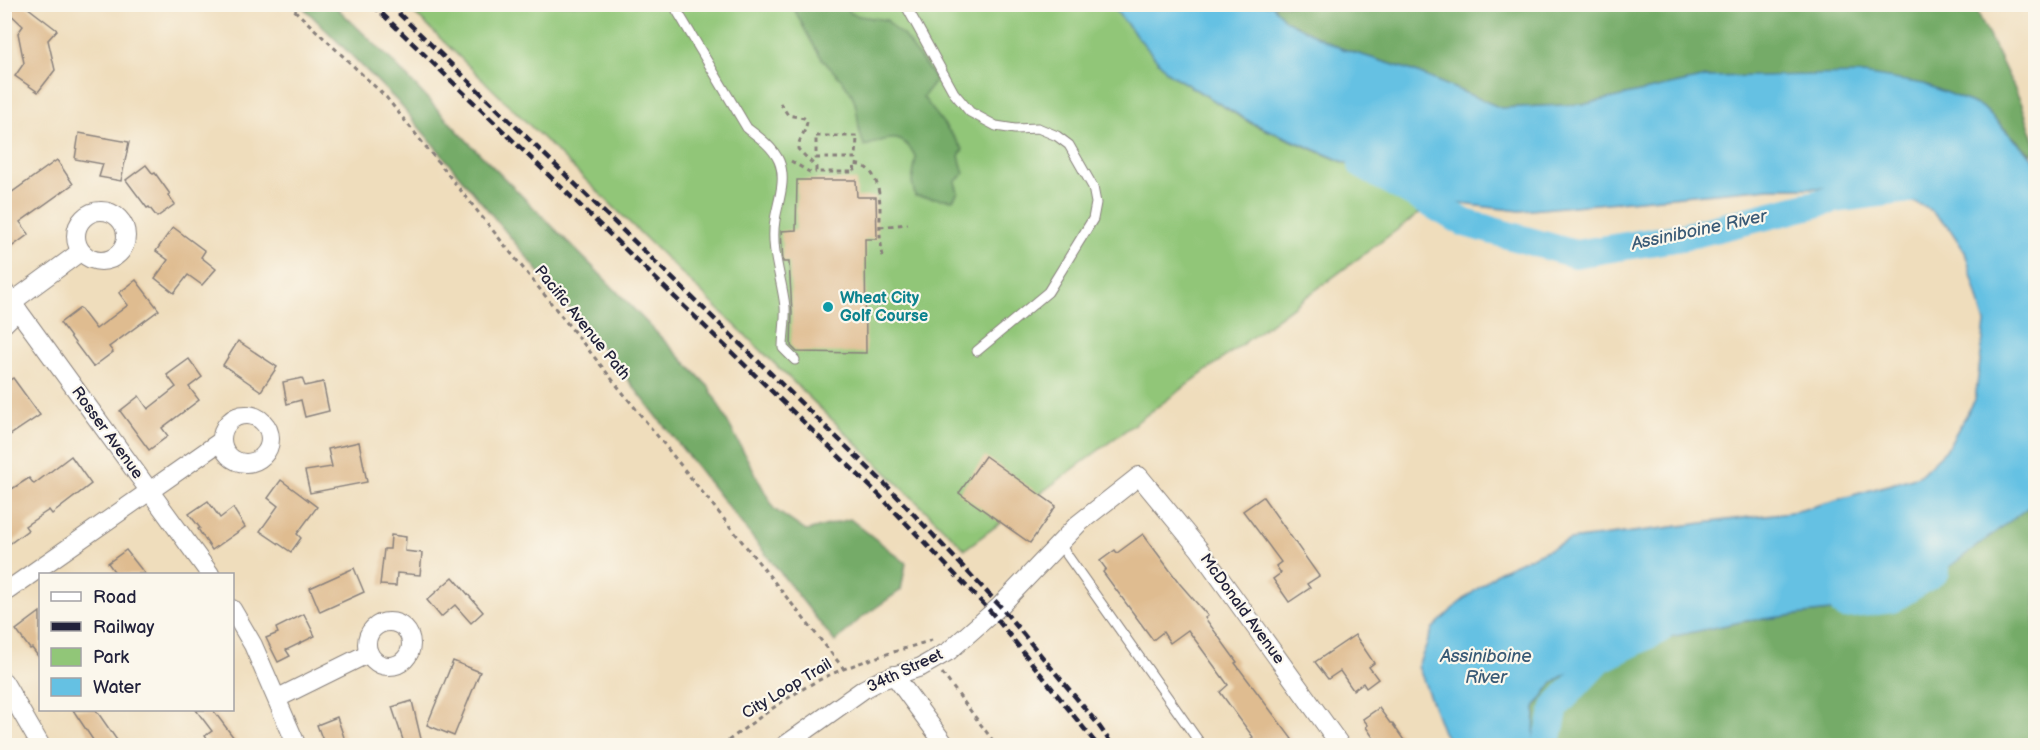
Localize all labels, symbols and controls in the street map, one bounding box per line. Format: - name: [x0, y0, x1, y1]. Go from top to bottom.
- water label: Assiniboine River: [1628, 205, 1770, 255]
- street label: Pacific Avenue Path: [530, 262, 634, 384]
- place label: Wheat City Golf Course: [840, 289, 928, 326]
- marker: Wheat City Golf Course: [821, 300, 835, 314]
- street label: Rosser Avenue: [67, 383, 147, 483]
- street label: McDonald Avenue: [1196, 550, 1289, 668]
- legend: [39, 573, 234, 711]
- text: Road: [93, 587, 137, 608]
- text: Railway: [93, 617, 155, 638]
- street label: 34th Street: [864, 645, 946, 697]
- water label: Assiniboine River: [1439, 646, 1532, 688]
- text: Park: [93, 647, 129, 668]
- street label: City Loop Trail: [739, 655, 835, 723]
- text: Water: [93, 677, 141, 698]

